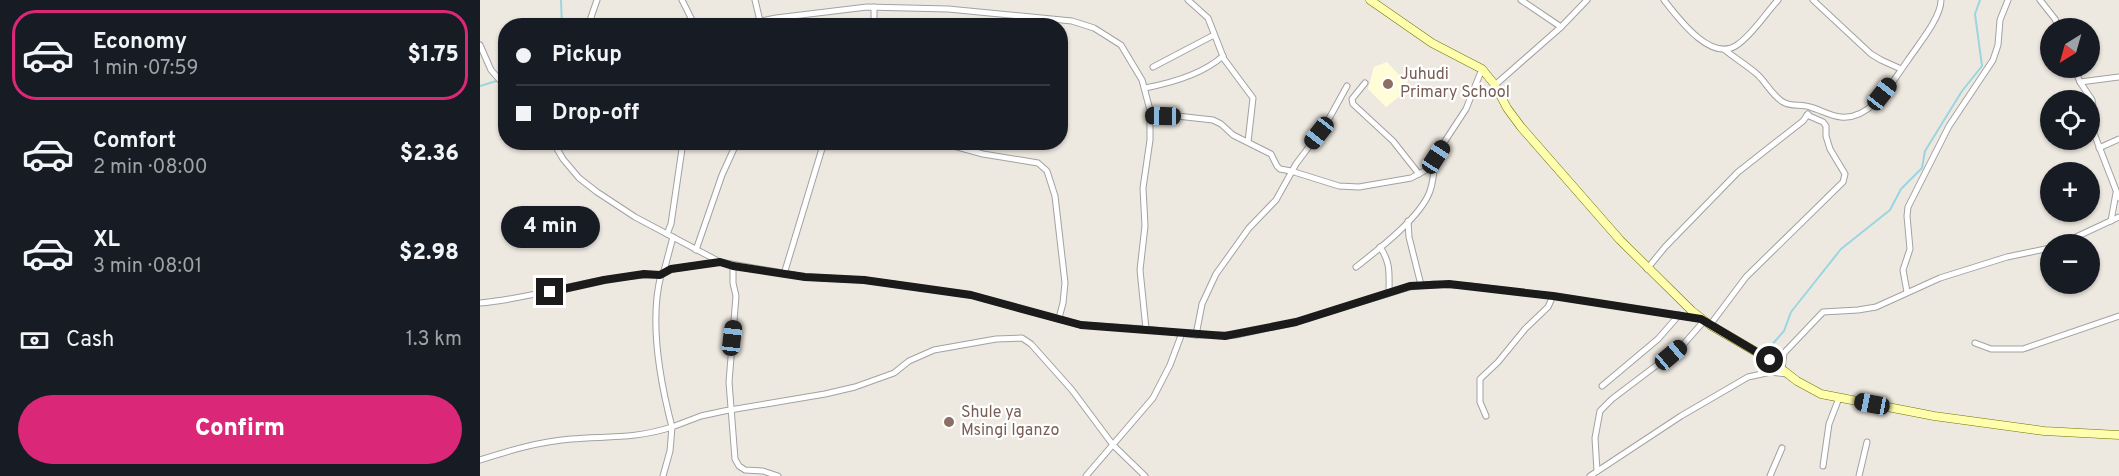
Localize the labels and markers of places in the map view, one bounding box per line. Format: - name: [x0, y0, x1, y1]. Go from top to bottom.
- place label: Juhudi Primary School: [1400, 65, 1510, 103]
- marker: Juhudi Primary School: [1381, 77, 1395, 91]
- place label: Shule ya Msingi Iganzo: [961, 403, 1059, 441]
- marker: Shule ya Msingi Iganzo: [942, 415, 956, 429]

